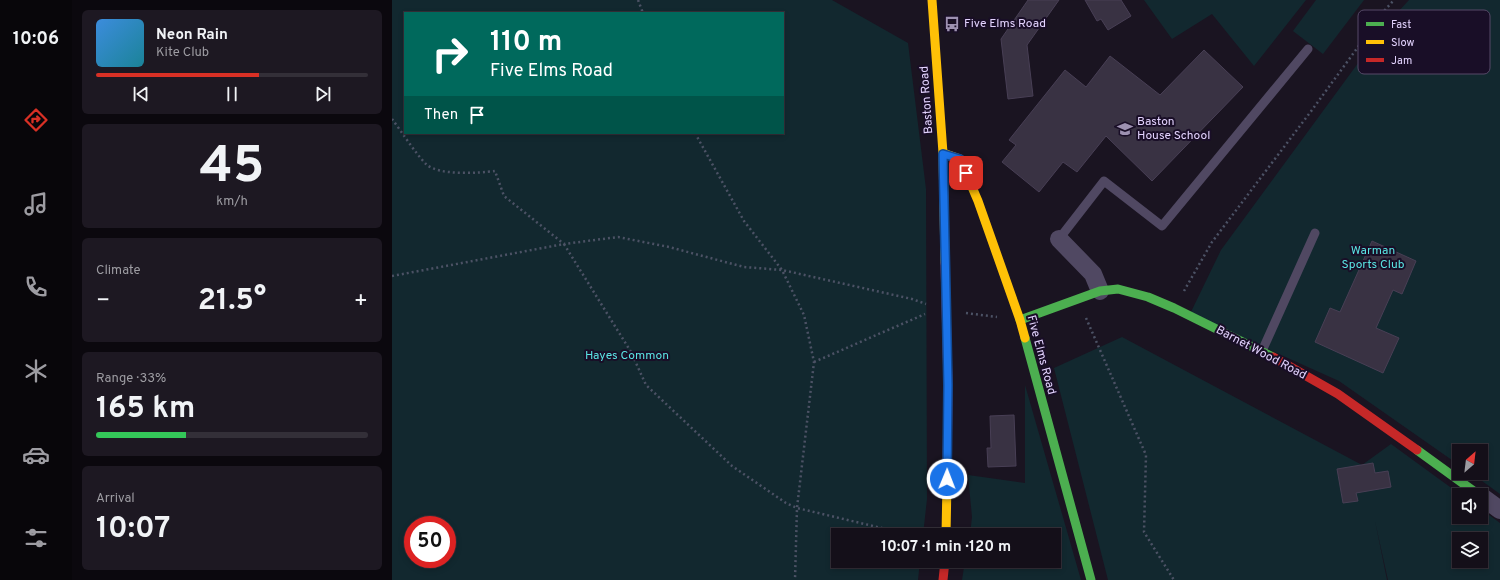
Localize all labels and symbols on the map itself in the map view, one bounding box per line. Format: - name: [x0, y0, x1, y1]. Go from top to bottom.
- legend: [1358, 10, 1490, 74]
- bus stop icon: Five Elms Road: [943, 15, 961, 33]
- place label: Five Elms Road: [964, 16, 1046, 32]
- text: Fast: [1391, 18, 1411, 32]
- text: Slow: [1391, 36, 1414, 50]
- text: Jam: [1391, 54, 1412, 68]
- street label: Baston Road: [917, 65, 937, 135]
- place label: Baston House School: [1137, 114, 1210, 144]
- school or university icon: Baston House School: [1116, 120, 1134, 138]
- pin: [949, 156, 983, 190]
- park label: Warman Sports Club: [1342, 243, 1405, 273]
- street label: Five Elms Road: [1023, 313, 1059, 397]
- street label: Barnet Wood Road: [1213, 322, 1309, 384]
- park label: Hayes Common: [585, 348, 669, 364]
- north arrow: [1452, 444, 1488, 480]
- position arrow: [926, 458, 968, 500]
- speed limit sign: 50: [404, 516, 456, 568]

